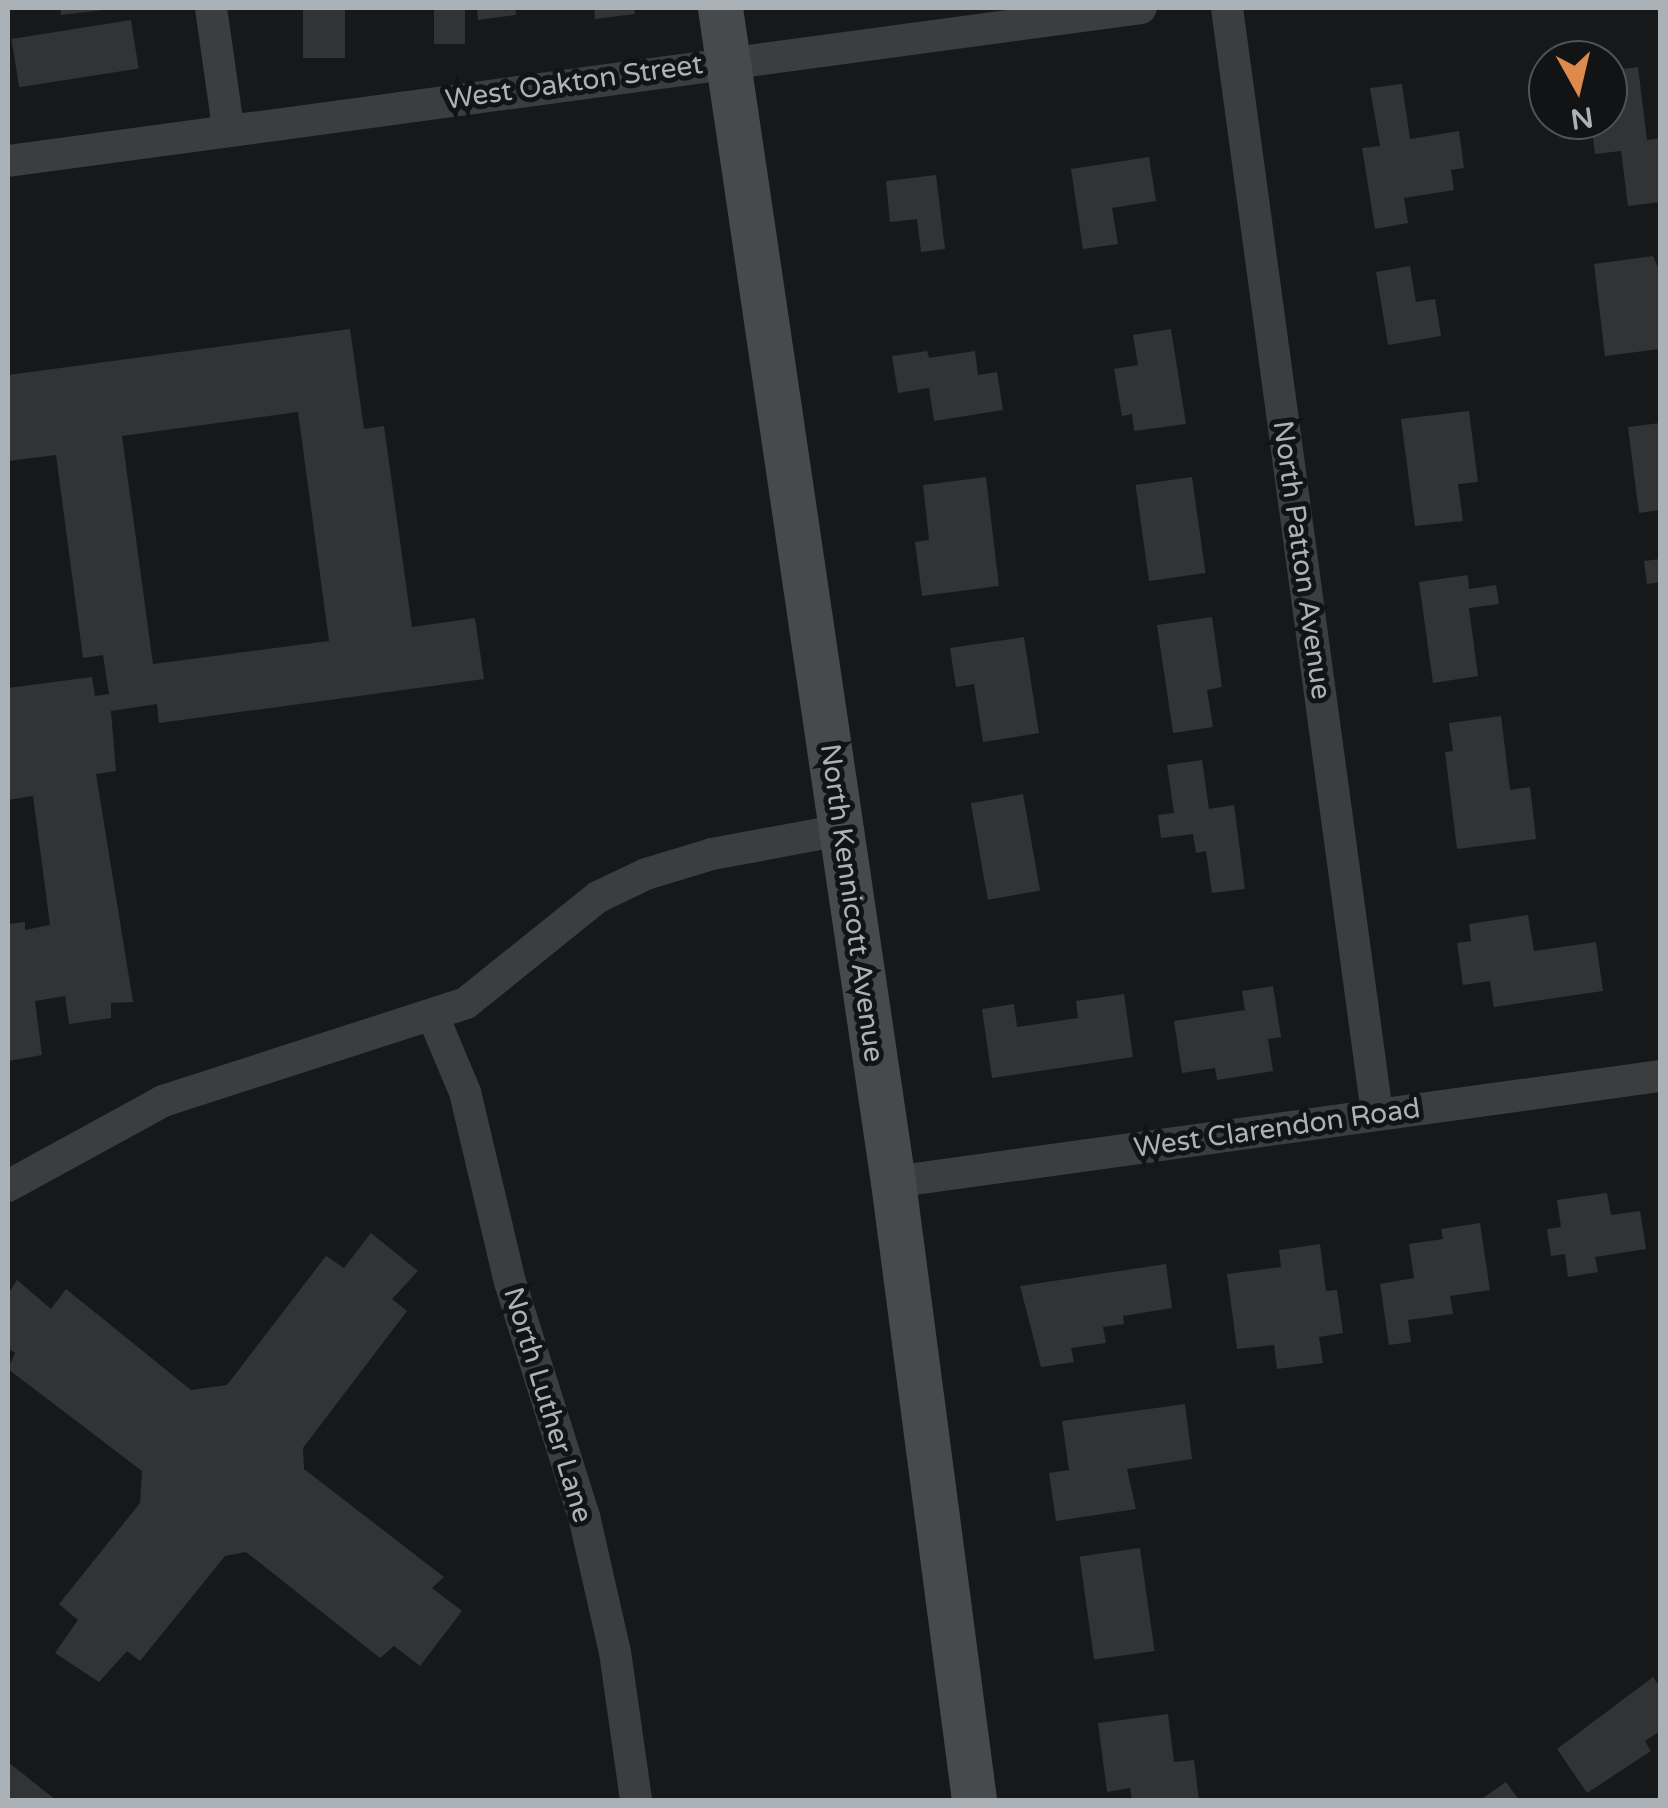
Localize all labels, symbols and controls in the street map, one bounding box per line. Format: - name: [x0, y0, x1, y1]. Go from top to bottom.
- north arrow: [1528, 40, 1628, 140]
- street label: West Oakton Street: [443, 47, 705, 117]
- text: N: [1568, 99, 1595, 136]
- street label: North Patton Avenue: [1266, 418, 1338, 702]
- street label: North Kennicott Avenue: [813, 742, 891, 1064]
- street label: West Clarendon Road: [1132, 1091, 1422, 1165]
- street label: North Luther Lane: [496, 1283, 600, 1527]

